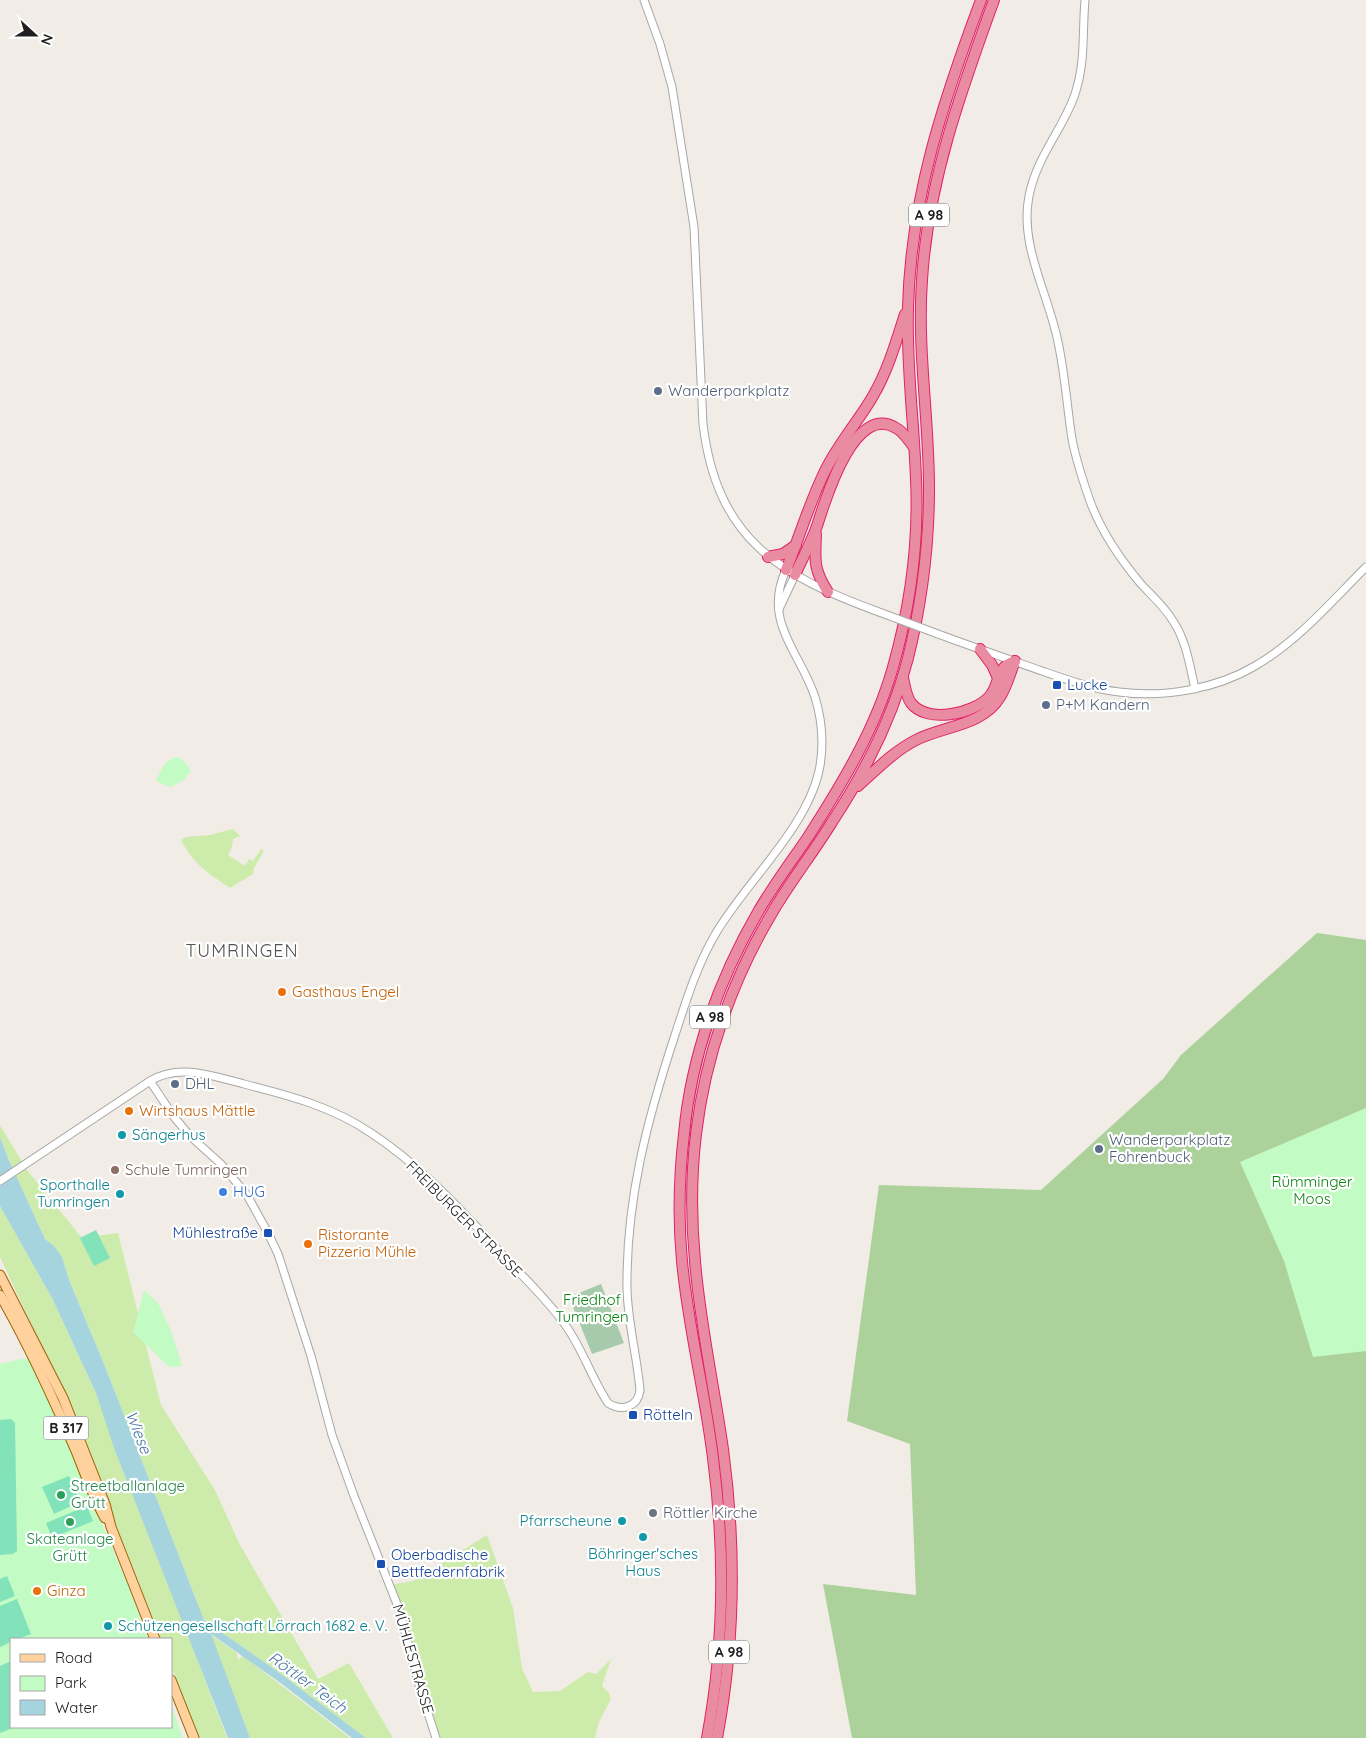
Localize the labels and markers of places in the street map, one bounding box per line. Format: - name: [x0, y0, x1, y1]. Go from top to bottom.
- place label: Wanderparkplatz: [668, 381, 789, 400]
- marker: Wanderparkplatz: [652, 385, 664, 397]
- place label: Lucke: [1067, 675, 1107, 694]
- marker: Lucke: [1051, 679, 1063, 691]
- place label: P+M Kandern: [1056, 695, 1150, 714]
- marker: P+M Kandern: [1040, 699, 1052, 711]
- place label: Gasthaus Engel: [292, 982, 399, 1001]
- marker: Gasthaus Engel: [276, 986, 288, 998]
- place label: DHL: [185, 1074, 215, 1093]
- marker: DHL: [169, 1078, 181, 1090]
- place label: Wirtshaus Mättle: [139, 1101, 255, 1120]
- marker: Wirtshaus Mättle: [123, 1105, 135, 1117]
- place label: Sängerhus: [132, 1125, 206, 1144]
- marker: Sängerhus: [116, 1129, 128, 1141]
- place label: Wanderparkplatz Fohrenbuck: [1109, 1130, 1230, 1166]
- marker: Wanderparkplatz Fohrenbuck: [1093, 1143, 1105, 1155]
- place label: Schule Tumringen: [125, 1160, 247, 1179]
- marker: Schule Tumringen: [109, 1164, 121, 1176]
- place label: Sporthalle Tumringen: [37, 1175, 110, 1211]
- place label: HUG: [233, 1182, 265, 1201]
- marker: HUG: [217, 1186, 229, 1198]
- marker: Sporthalle Tumringen: [114, 1188, 126, 1200]
- place label: Mühlestraße: [172, 1223, 258, 1242]
- place label: Ristorante Pizzeria Mühle: [318, 1225, 416, 1261]
- marker: Mühlestraße: [262, 1227, 274, 1239]
- marker: Ristorante Pizzeria Mühle: [302, 1238, 314, 1250]
- place label: Rötteln: [643, 1405, 693, 1424]
- marker: Rötteln: [627, 1409, 639, 1421]
- place label: Streetballanlage Grütt: [71, 1476, 185, 1512]
- marker: Streetballanlage Grütt: [55, 1489, 67, 1501]
- place label: Röttler Kirche: [663, 1503, 757, 1522]
- marker: Röttler Kirche: [647, 1507, 659, 1519]
- place label: Pfarrscheune: [519, 1511, 612, 1530]
- marker: Pfarrscheune: [616, 1515, 628, 1527]
- marker: Skateanlage Grütt: [64, 1516, 76, 1528]
- place label: Skateanlage Grütt: [27, 1529, 113, 1565]
- marker: Böhringer'sches Haus: [637, 1531, 649, 1543]
- place label: Böhringer'sches Haus: [588, 1544, 698, 1580]
- place label: Oberbadische Bettfedernfabrik: [391, 1545, 505, 1581]
- marker: Oberbadische Bettfedernfabrik: [375, 1558, 387, 1570]
- place label: Ginza: [47, 1581, 86, 1600]
- marker: Ginza: [31, 1585, 43, 1597]
- place label: Schützengesellschaft Lörrach 1682 e. V.: [118, 1616, 388, 1635]
- marker: Schützengesellschaft Lörrach 1682 e. V.: [102, 1620, 114, 1632]

